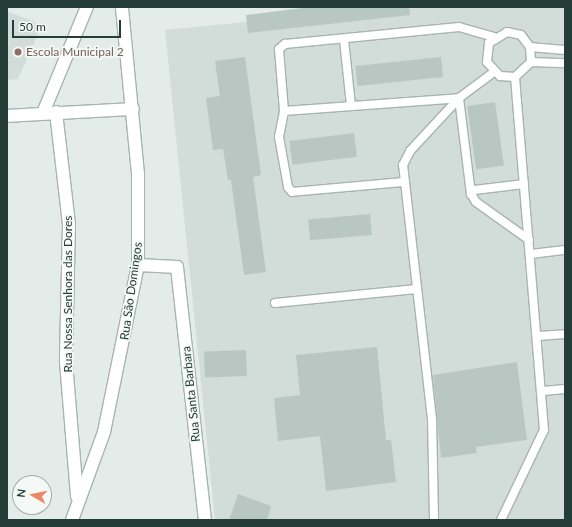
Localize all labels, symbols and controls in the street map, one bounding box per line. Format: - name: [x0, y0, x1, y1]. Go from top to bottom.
- scale bar: [14, 12, 123, 38]
- text: 50 m: [19, 19, 46, 34]
- place label: Escola Municipal 2: [26, 45, 124, 59]
- marker: Escola Municipal 2: [13, 47, 23, 57]
- street label: Rua Nossa Senhora das Dores: [61, 216, 75, 372]
- street label: Rua São Domingos: [117, 241, 145, 341]
- street label: Rua Santa Barbara: [179, 345, 203, 443]
- north arrow: [12, 475, 52, 515]
- text: N: [14, 488, 28, 498]

